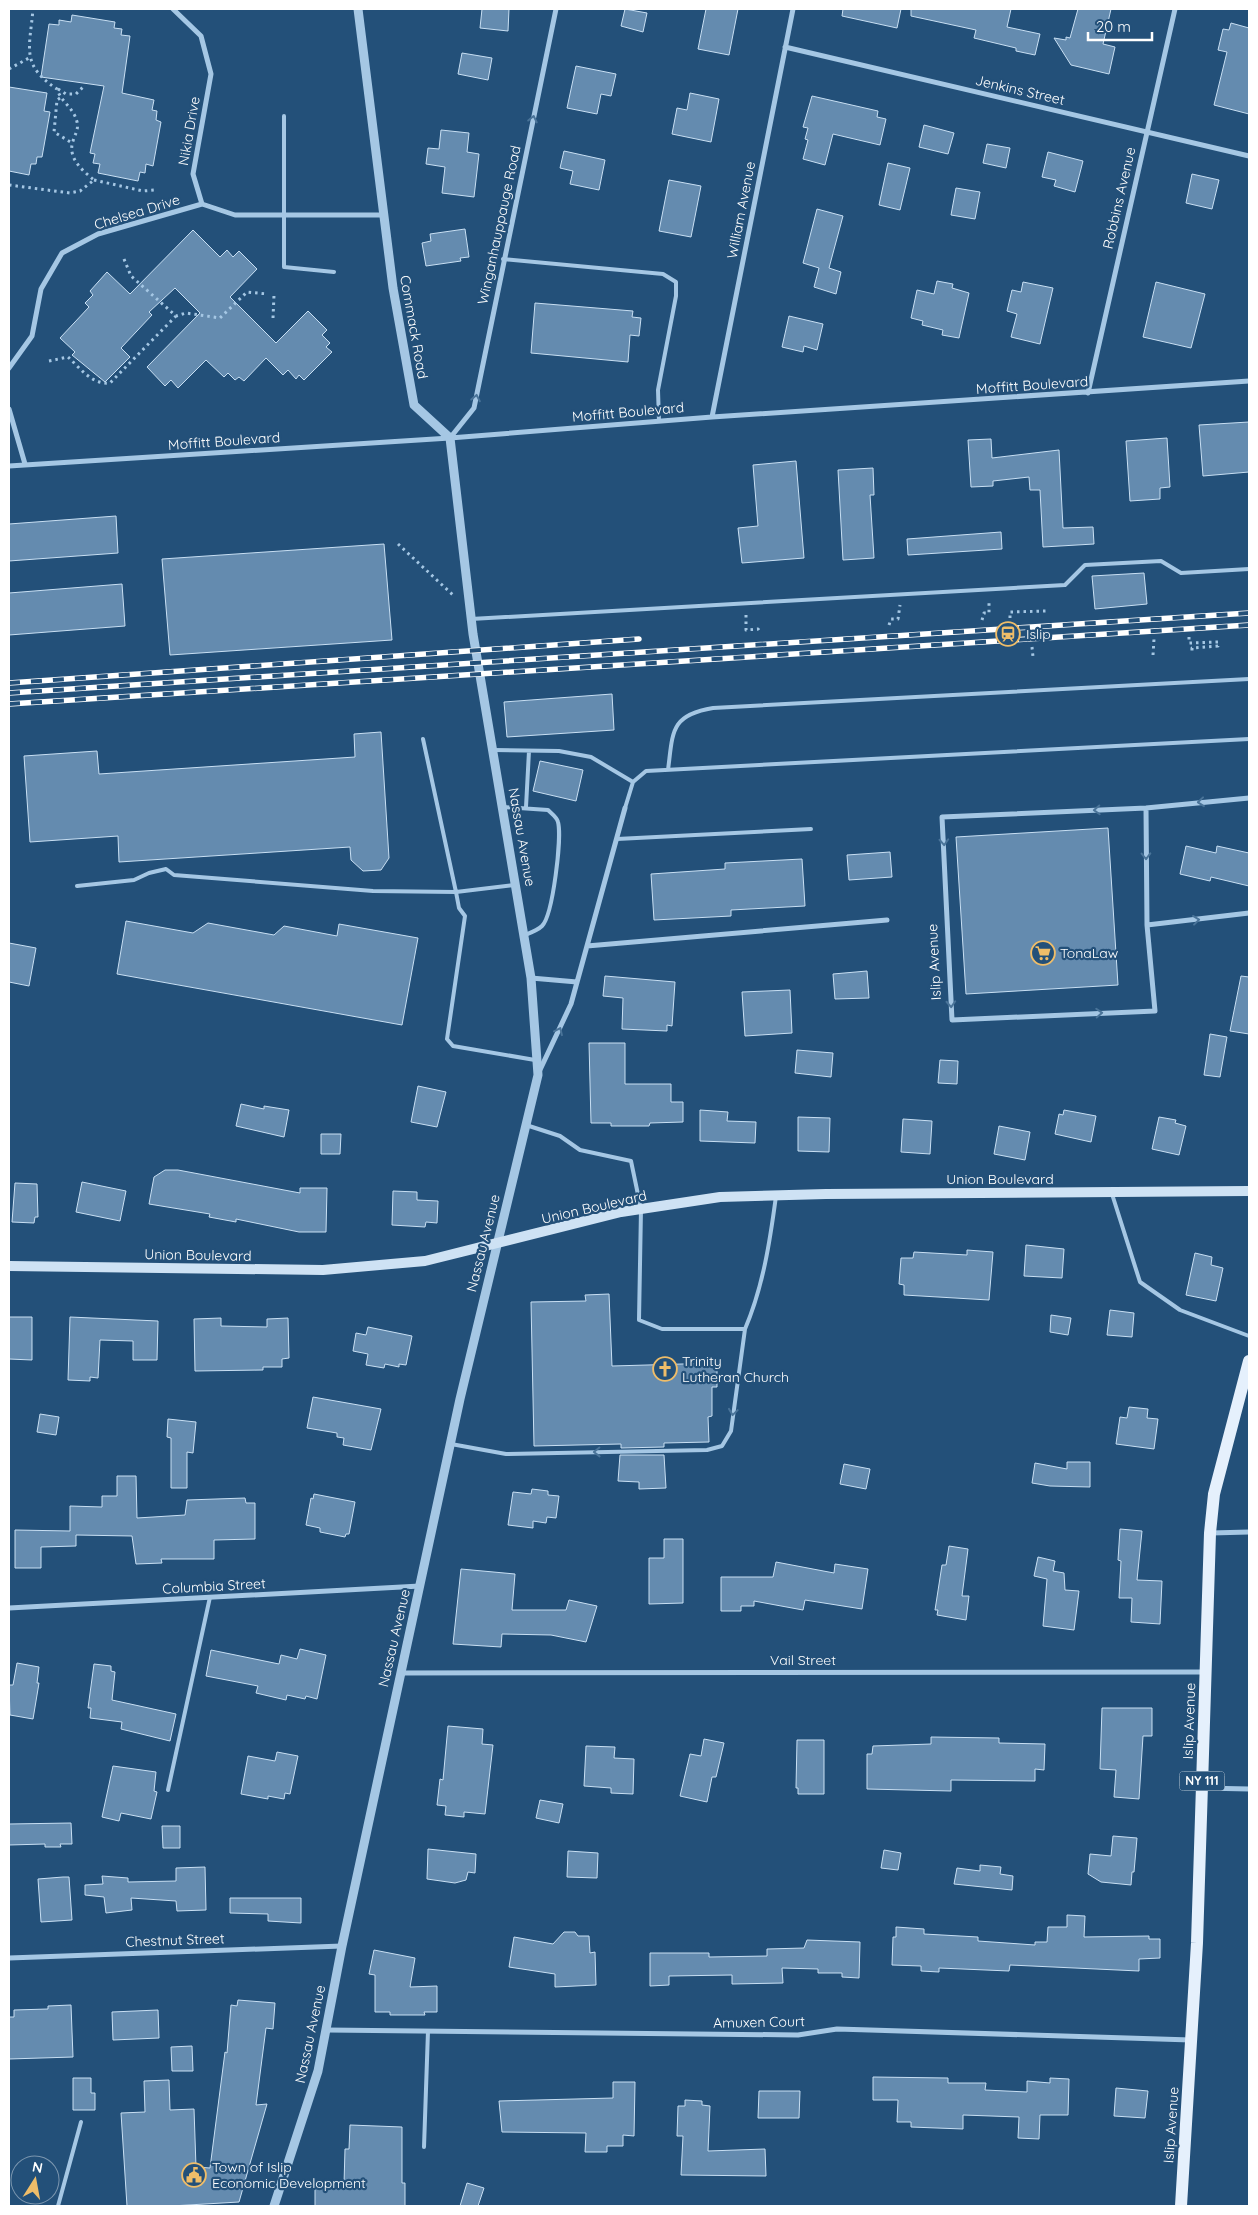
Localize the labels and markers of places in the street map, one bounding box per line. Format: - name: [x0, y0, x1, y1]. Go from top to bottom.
- station icon: Islip: [995, 621, 1021, 647]
- place label: Islip: [1026, 625, 1051, 643]
- supermarket icon: TonaLaw: [1030, 940, 1056, 966]
- place label: TonaLaw: [1060, 944, 1119, 962]
- place label: Trinity Lutheran Church: [682, 1352, 789, 1386]
- church icon: Trinity Lutheran Church: [652, 1356, 678, 1382]
- place label: Town of Islip Economic Development: [212, 2158, 366, 2192]
- public building icon: Town of Islip Economic Development: [181, 2162, 207, 2188]

